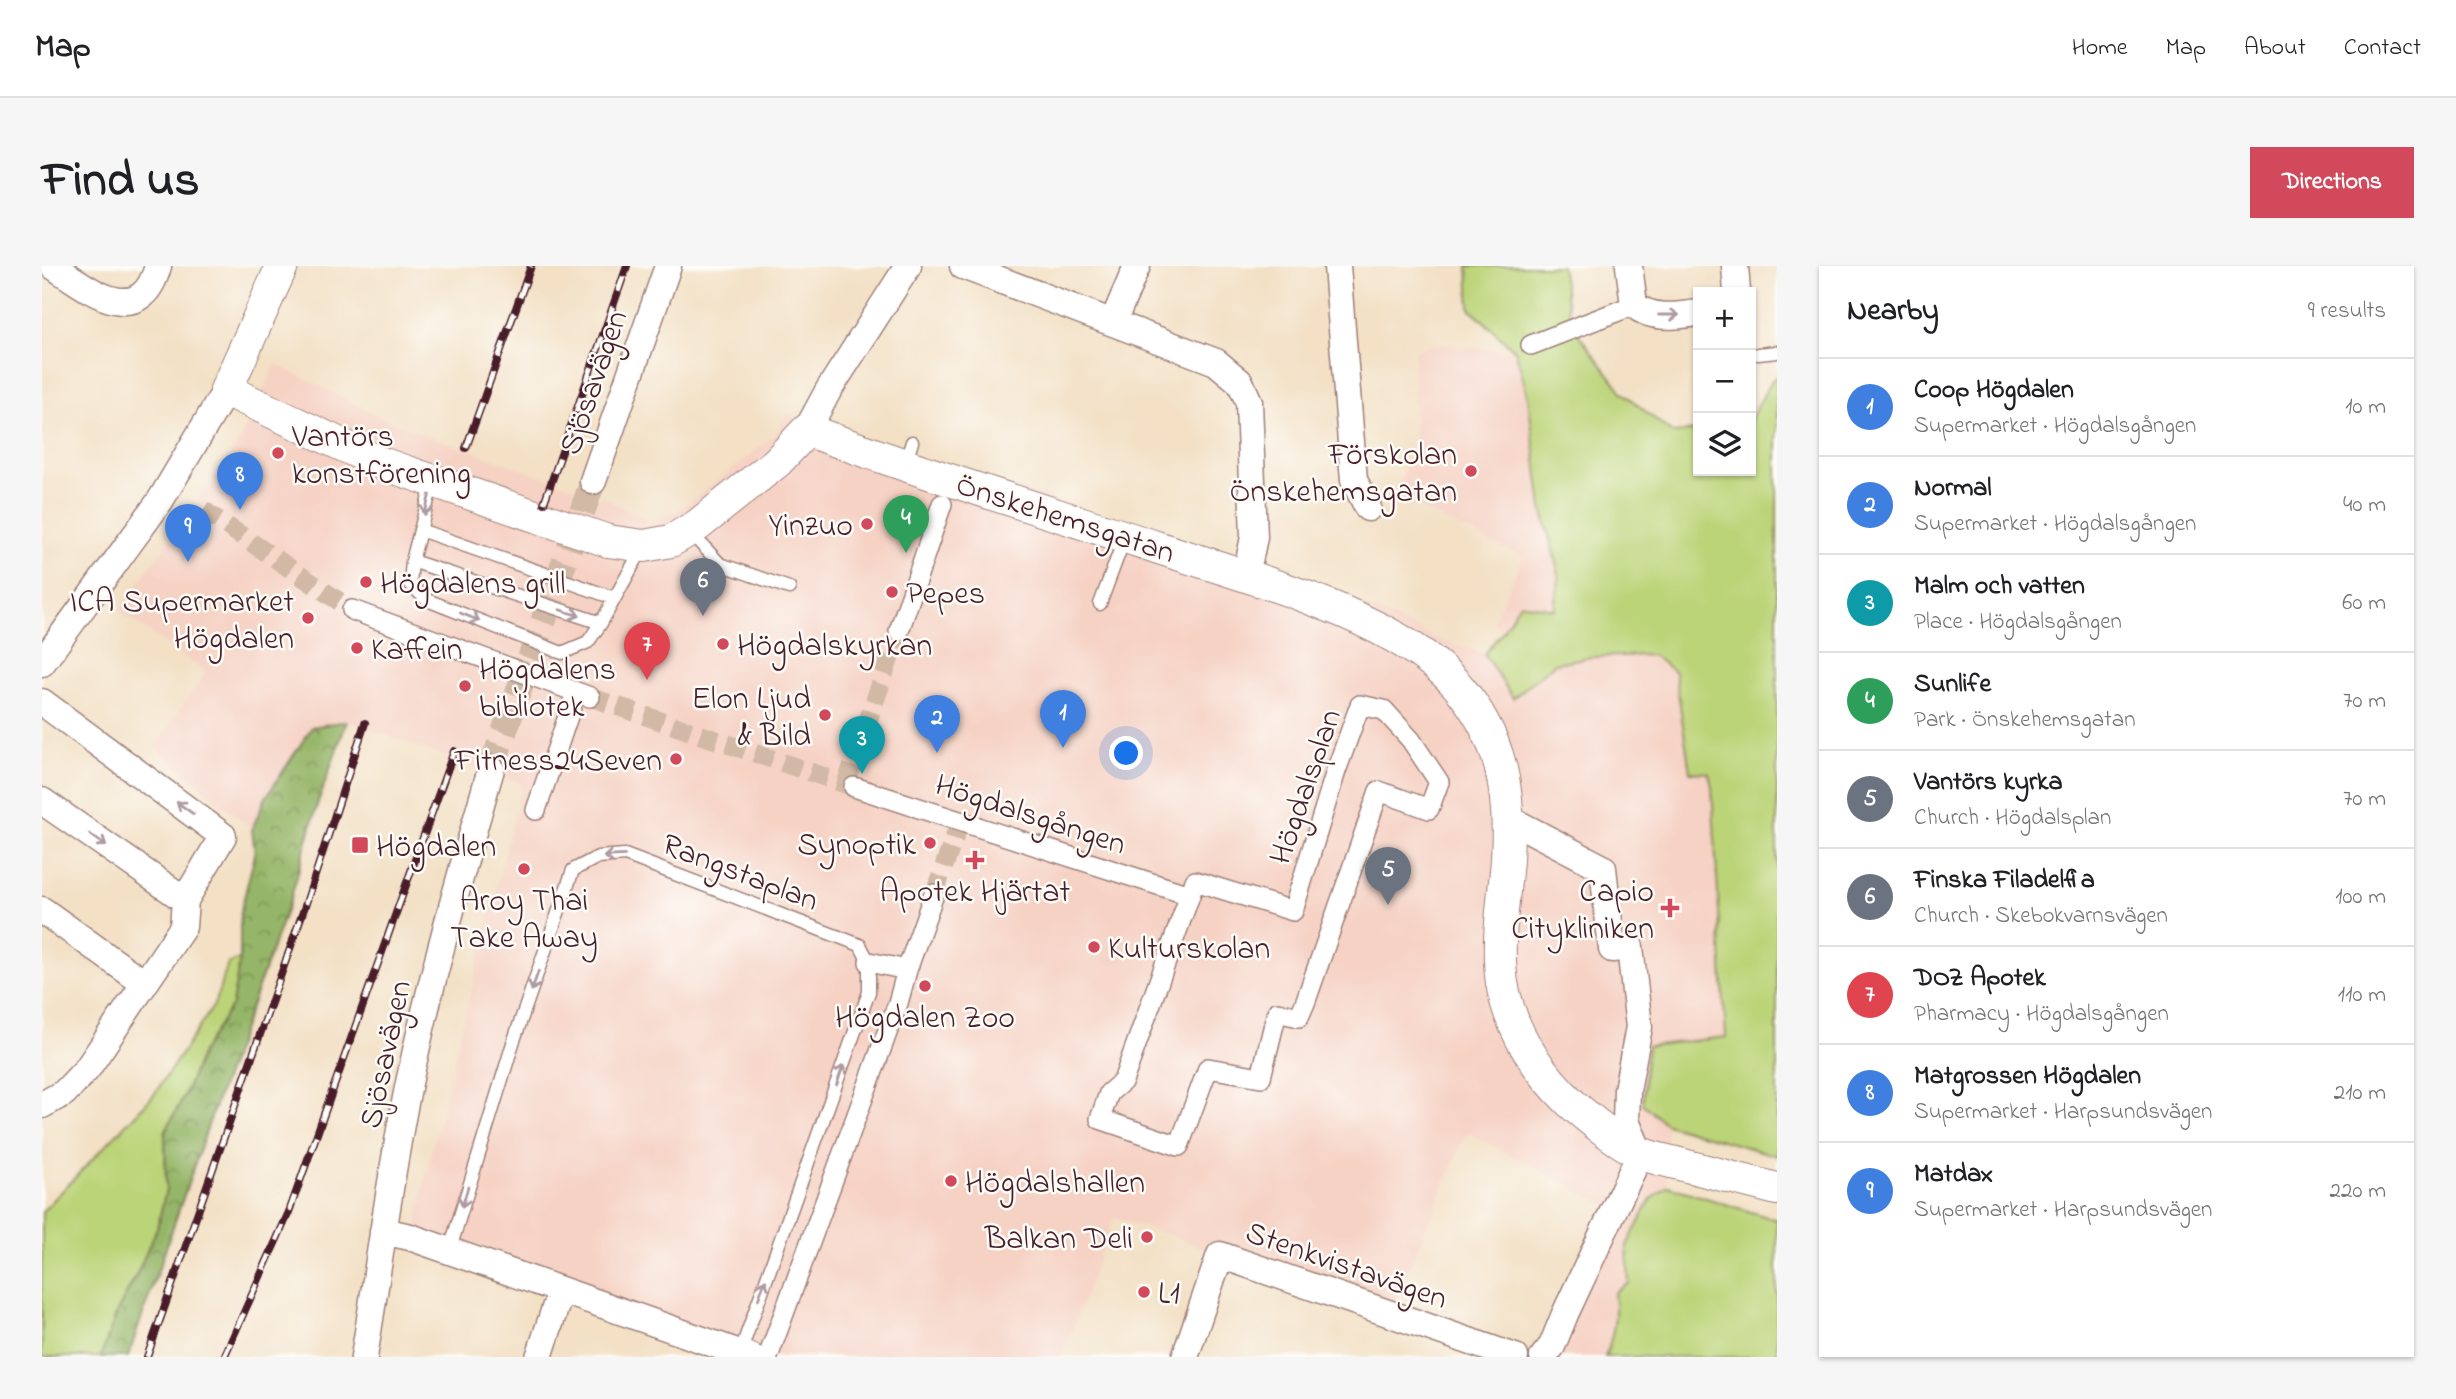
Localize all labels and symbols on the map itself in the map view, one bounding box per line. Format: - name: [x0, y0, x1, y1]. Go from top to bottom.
- street label: Sjösavägen: [549, 304, 642, 462]
- one-way arrow: [1658, 308, 1681, 322]
- place label: Vantörs konstförening: [291, 415, 471, 499]
- place label: Förskolan Önskehemsgatan: [1229, 433, 1457, 517]
- marker: Vantörs konstförening: [270, 445, 286, 461]
- pin: 8: [217, 452, 263, 510]
- street label: Önskehemsgatan: [949, 463, 1180, 578]
- marker: Förskolan Önskehemsgatan: [1463, 463, 1479, 479]
- one-way arrow: [420, 494, 433, 516]
- pin: 4: [883, 495, 929, 553]
- pin: 9: [165, 504, 211, 562]
- place label: Yinzuo: [769, 504, 853, 551]
- marker: Yinzuo: [859, 516, 875, 532]
- pin: 6: [680, 558, 726, 616]
- place label: Högdalens grill: [380, 562, 566, 609]
- place label: Pepes: [906, 572, 985, 619]
- marker: Högdalens grill: [358, 574, 374, 590]
- place label: ICA Supermarket Högdalen: [70, 580, 294, 664]
- marker: Pepes: [884, 584, 900, 600]
- one-way arrow: [559, 608, 581, 620]
- marker: ICA Supermarket Högdalen: [300, 610, 316, 626]
- one-way arrow: [459, 611, 481, 624]
- pin: 7: [624, 622, 670, 680]
- place label: Högdalskyrkan: [737, 624, 932, 671]
- place label: Kaffein: [371, 628, 463, 675]
- marker: Högdalskyrkan: [715, 636, 731, 652]
- marker: Kaffein: [349, 640, 365, 656]
- place label: Högdalens bibliotek: [479, 648, 616, 732]
- place label: Elon Ljud & Bild: [691, 677, 811, 761]
- marker: Högdalens bibliotek: [457, 678, 473, 694]
- pin: 1: [1040, 690, 1086, 748]
- pin: 2: [914, 695, 960, 753]
- street label: Högdalsplan: [1259, 703, 1356, 871]
- marker: Elon Ljud & Bild: [817, 707, 833, 723]
- pin: 3: [839, 716, 885, 774]
- your location: [1109, 736, 1143, 770]
- place label: Fitness24Seven: [454, 739, 662, 786]
- marker: Fitness24Seven: [668, 751, 684, 767]
- street label: Högdalsgången: [928, 763, 1132, 869]
- one-way arrow: [176, 800, 195, 815]
- street label: Rangstaplan: [655, 823, 825, 926]
- place label: Synoptik: [797, 823, 917, 870]
- place label: Högdalen: [376, 825, 496, 872]
- one-way arrow: [88, 833, 107, 847]
- marker: Högdalen: [350, 835, 370, 855]
- marker: Synoptik: [922, 835, 938, 851]
- pin: 5: [1365, 847, 1411, 905]
- one-way arrow: [603, 850, 626, 863]
- marker: Apotek Hjärtat: [967, 852, 983, 868]
- marker: Aroy Thai Take Away: [516, 861, 532, 877]
- place label: Apotek Hjärtat: [880, 870, 1071, 917]
- place label: Capio Citykliniken: [1511, 870, 1654, 954]
- place label: Aroy Thai Take Away: [450, 879, 598, 963]
- marker: Capio Citykliniken: [1660, 898, 1680, 918]
- place label: Kulturskolan: [1108, 927, 1270, 974]
- marker: Kulturskolan: [1086, 939, 1102, 955]
- one-way arrow: [528, 969, 540, 991]
- street label: Sjösavägen: [349, 976, 426, 1133]
- marker: Högdalen Zoo: [917, 978, 933, 994]
- place label: Högdalen Zoo: [835, 996, 1015, 1043]
- one-way arrow: [835, 1064, 847, 1086]
- place label: Högdalshallen: [965, 1161, 1145, 1208]
- marker: Högdalshallen: [943, 1173, 959, 1189]
- one-way arrow: [458, 1186, 471, 1208]
- street label: Stenkvistavägen: [1238, 1211, 1453, 1324]
- place label: Balkan Deli: [984, 1217, 1133, 1264]
- marker: Balkan Deli: [1139, 1229, 1155, 1245]
- place label: L1: [1158, 1272, 1180, 1319]
- one-way arrow: [757, 1278, 769, 1300]
- marker: L1: [1136, 1284, 1152, 1300]

